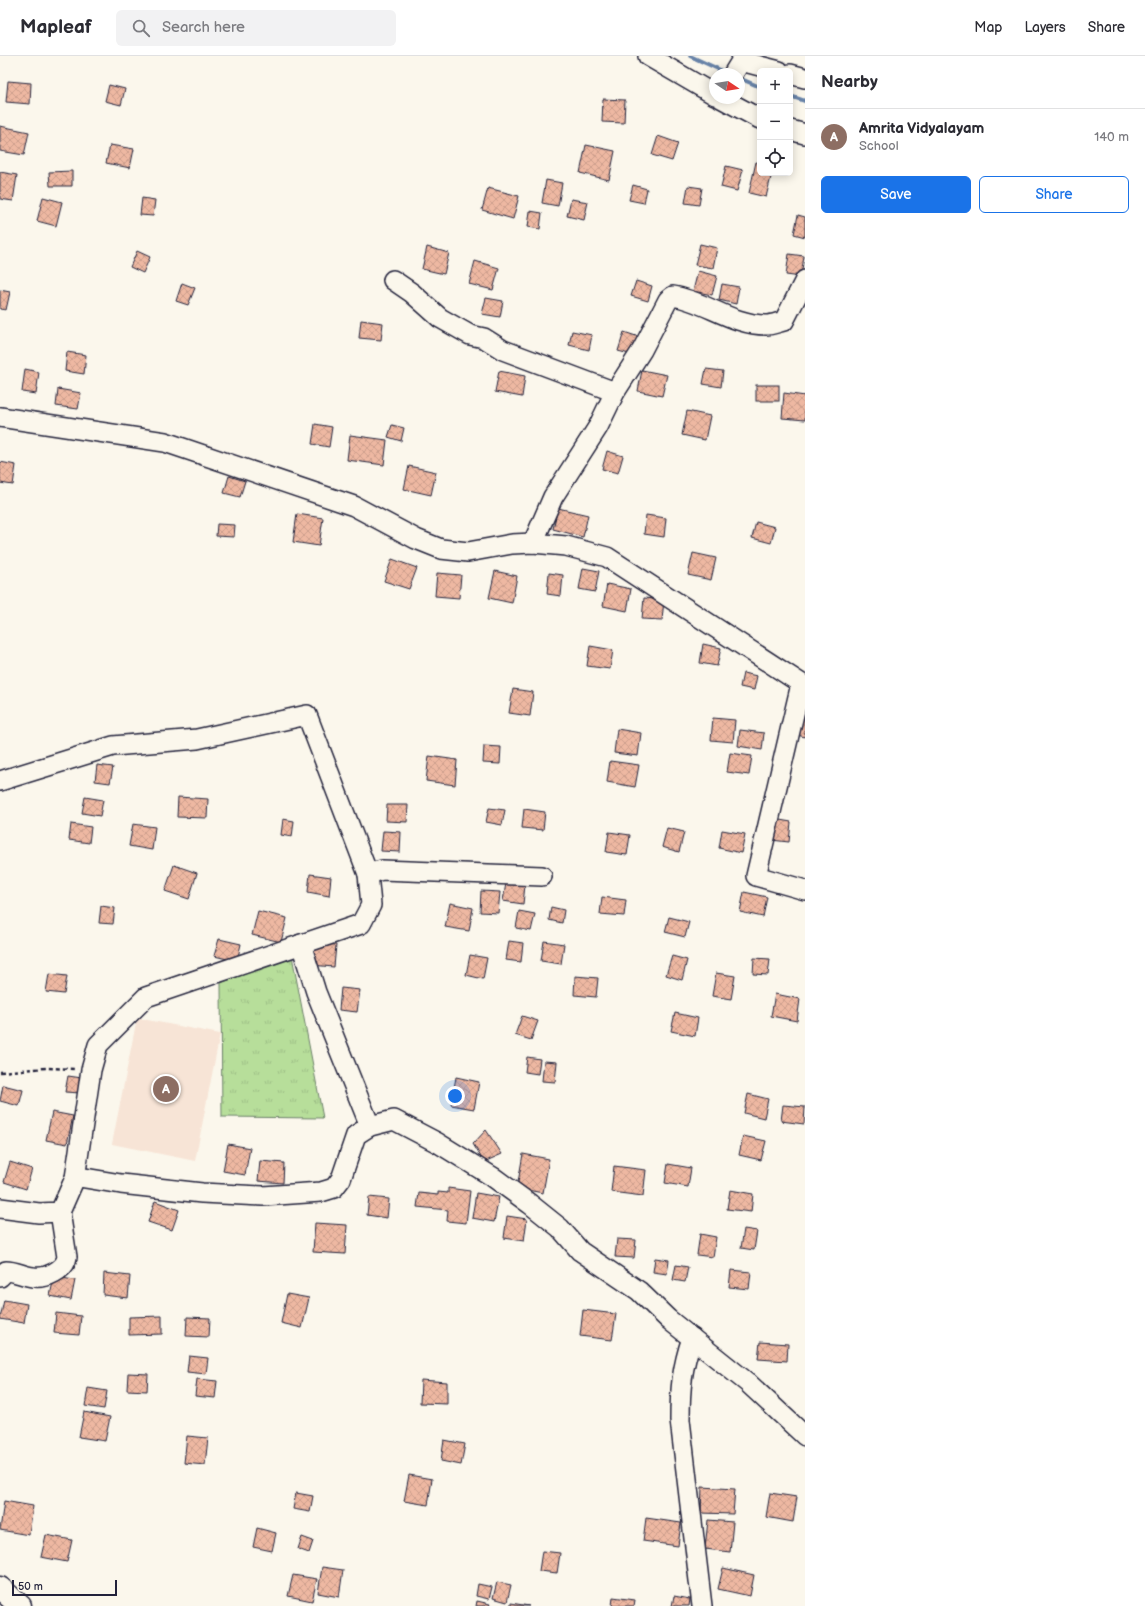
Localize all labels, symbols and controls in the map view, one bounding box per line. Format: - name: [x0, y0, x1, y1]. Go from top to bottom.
- search box: [116, 10, 396, 46]
- text: Mapleaf: [20, 16, 92, 39]
- icon: search: [130, 17, 152, 39]
- text: Search here: [162, 18, 245, 37]
- text: Map: [974, 19, 1002, 36]
- text: Layers: [1024, 19, 1066, 36]
- text: Share: [1088, 19, 1125, 36]
- north arrow: [709, 68, 745, 104]
- map controls: [757, 68, 793, 176]
- button: +: [757, 68, 793, 104]
- text: Nearby: [821, 72, 878, 92]
- button: −: [757, 104, 793, 140]
- text: Amrita Vidyalayam: [859, 119, 984, 138]
- text: A: [830, 129, 838, 145]
- text: 140 m: [1094, 129, 1129, 145]
- text: School: [859, 138, 899, 154]
- button: locate: [757, 140, 793, 176]
- button: Save: [821, 176, 971, 213]
- button: Share: [979, 176, 1129, 213]
- pin: A: [153, 1074, 179, 1104]
- your location: [445, 1086, 465, 1106]
- scale bar: [12, 1578, 117, 1597]
- text: 50 m: [18, 1580, 43, 1593]

